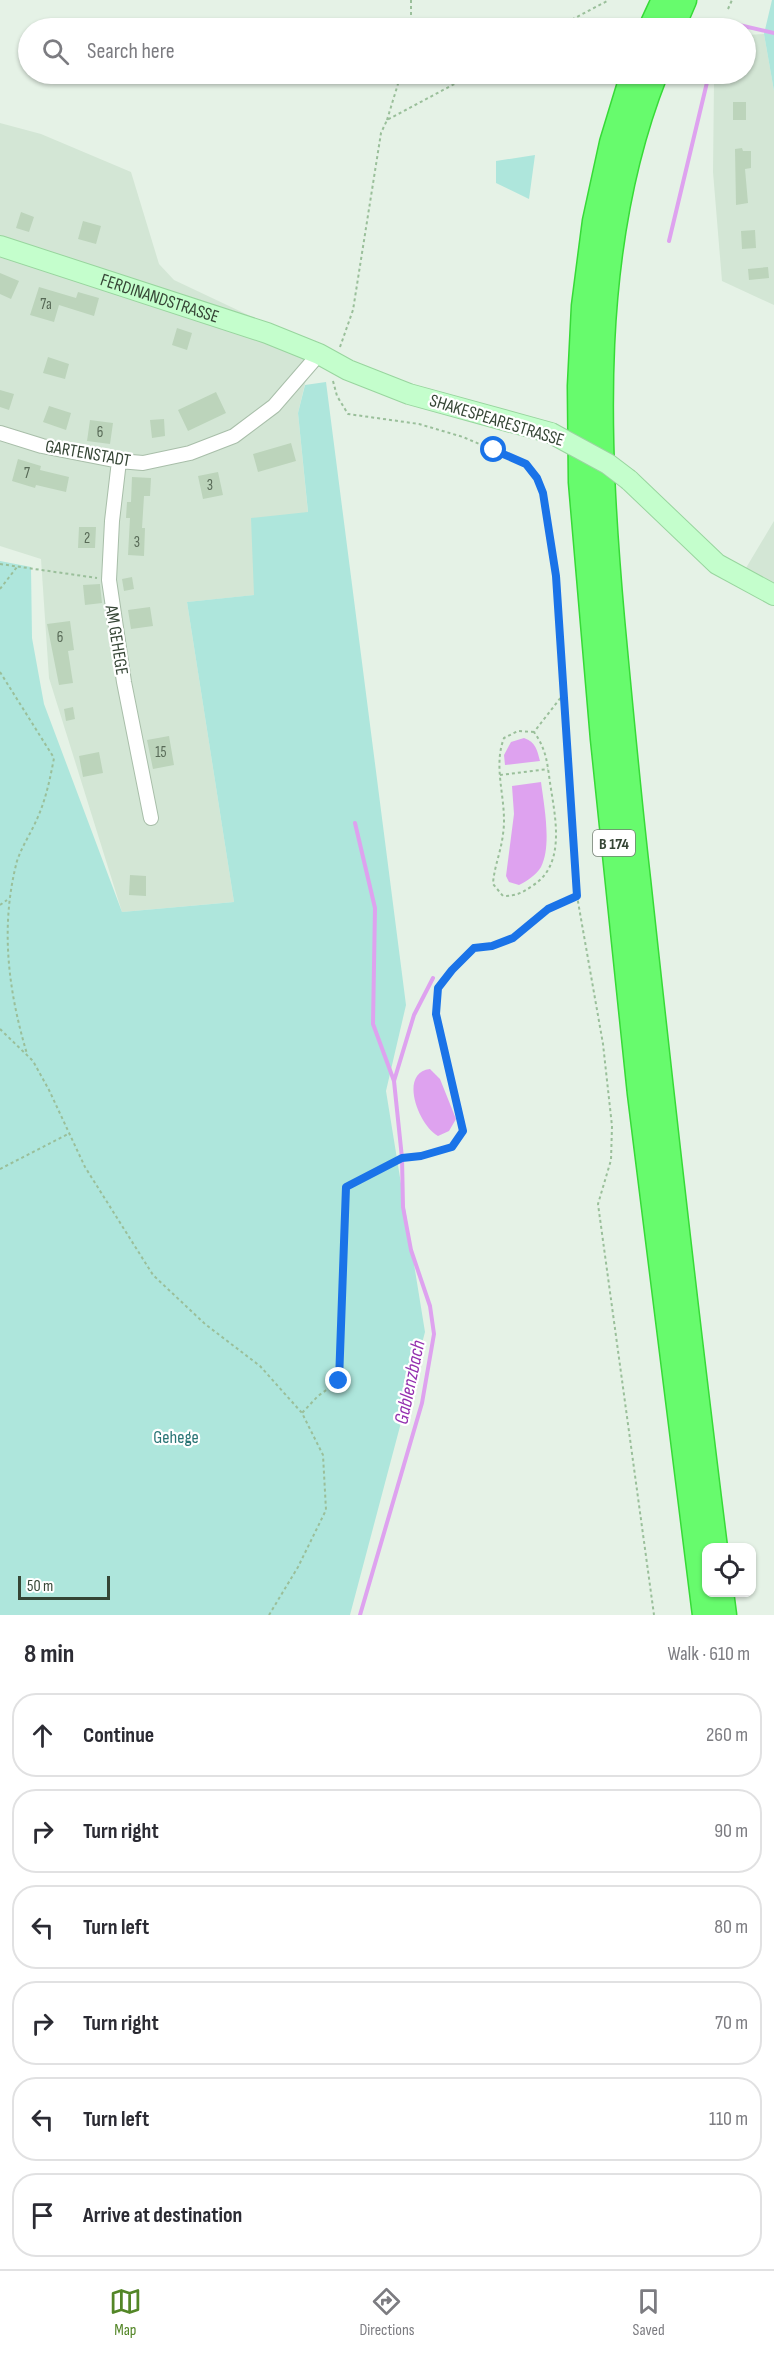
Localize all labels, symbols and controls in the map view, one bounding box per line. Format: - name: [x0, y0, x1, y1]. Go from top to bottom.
- search box: [18, 18, 756, 84]
- icon: search: [39, 35, 72, 68]
- text: Search here: [87, 38, 174, 65]
- street label: FERDINANDSTRASSE: [98, 269, 222, 328]
- house number: 7a: [40, 295, 52, 314]
- street label: SHAKESPEARESTRASSE: [427, 390, 567, 451]
- house number: 6: [97, 423, 103, 442]
- street label: GARTENSTADT: [44, 436, 132, 471]
- route start: [480, 436, 506, 462]
- house number: 7: [24, 464, 30, 483]
- house number: 3: [207, 476, 213, 495]
- house number: 2: [84, 529, 90, 548]
- house number: 3: [134, 533, 140, 552]
- street label: AM GEHEGE: [100, 603, 132, 677]
- house number: 6: [57, 628, 63, 647]
- house number: 15: [155, 743, 167, 762]
- road number: B 174: [593, 830, 635, 856]
- water label: Gablenzbach: [389, 1338, 431, 1426]
- route end: [325, 1367, 351, 1393]
- park label: Gehege: [153, 1427, 199, 1448]
- map controls: [702, 1543, 756, 1597]
- button: locate: [702, 1543, 756, 1597]
- scale bar: [18, 1573, 110, 1600]
- text: 50 m: [27, 1577, 53, 1596]
- text: 8 min: [24, 1639, 74, 1670]
- text: Walk · 610 m: [667, 1642, 750, 1666]
- icon: ahead: [26, 1719, 59, 1752]
- text: Continue: [83, 1722, 154, 1749]
- text: 260 m: [706, 1723, 748, 1747]
- icon: right: [26, 1815, 59, 1848]
- text: Turn right: [83, 1818, 159, 1845]
- text: 90 m: [714, 1819, 748, 1843]
- icon: left: [26, 1911, 59, 1944]
- text: Turn left: [83, 1914, 149, 1941]
- text: 80 m: [714, 1915, 748, 1939]
- icon: right: [26, 2007, 59, 2040]
- text: Turn right: [83, 2010, 159, 2037]
- text: 70 m: [715, 2011, 748, 2035]
- icon: left: [26, 2103, 59, 2136]
- text: Turn left: [83, 2106, 149, 2133]
- text: 110 m: [709, 2107, 748, 2131]
- icon: arrive: [26, 2199, 59, 2232]
- text: Arrive at destination: [83, 2202, 242, 2229]
- tab: Map: [109, 2285, 142, 2340]
- tab: Directions: [359, 2285, 415, 2340]
- tab: Saved: [632, 2285, 665, 2340]

